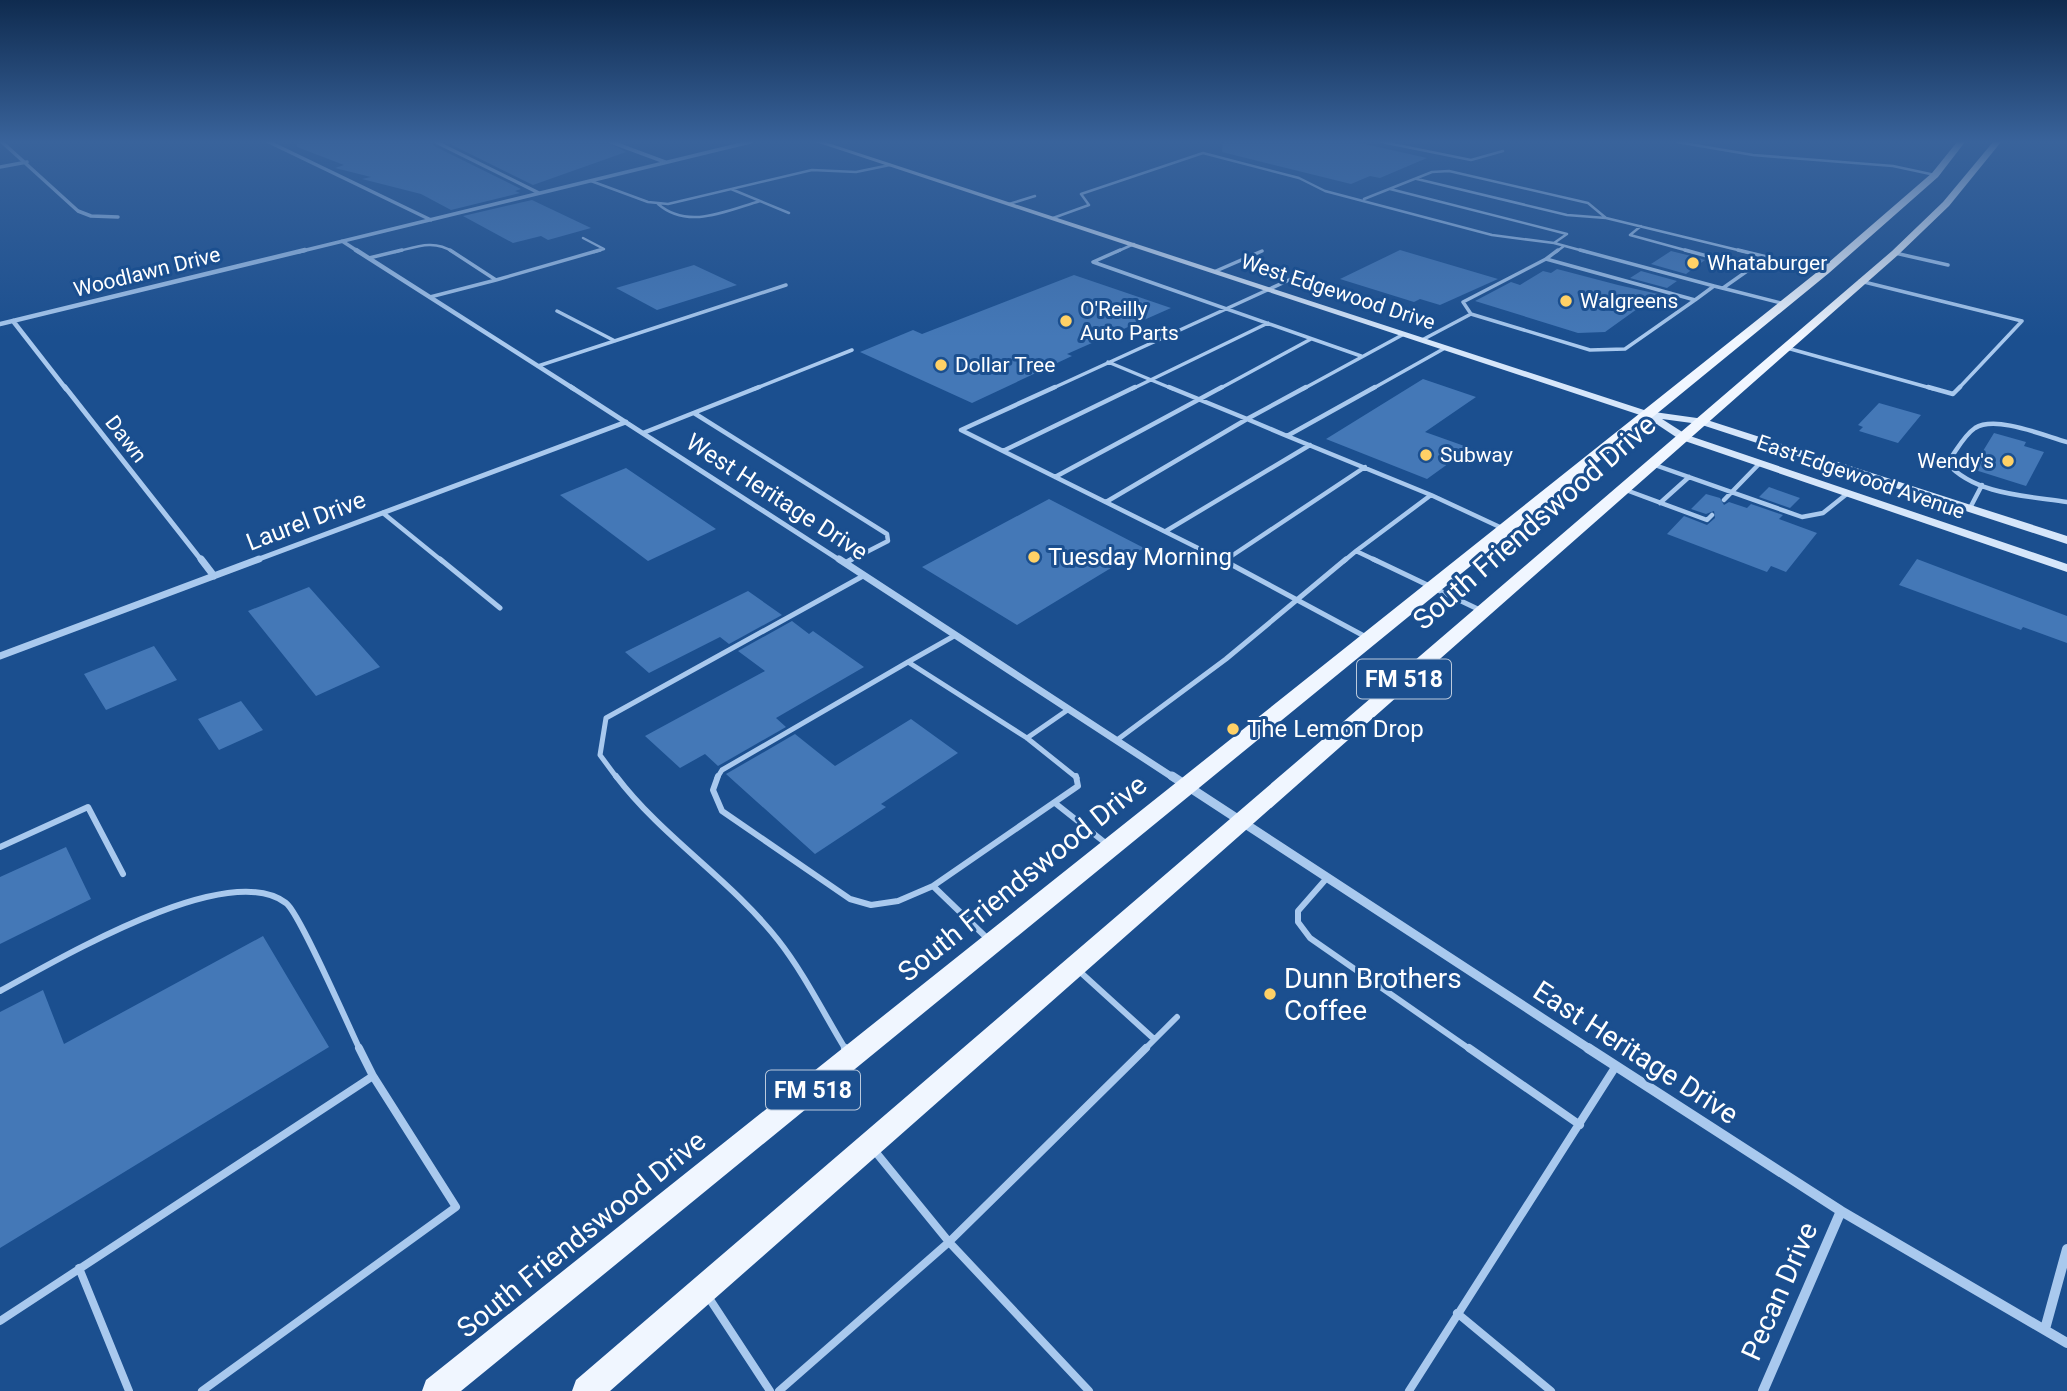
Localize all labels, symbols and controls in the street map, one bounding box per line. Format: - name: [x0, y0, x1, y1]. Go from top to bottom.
- street label: Woodlawn Drive: [71, 242, 223, 302]
- street label: West Edgewood Drive: [1238, 249, 1438, 335]
- place label: Whataburger: [1707, 251, 1827, 275]
- marker: Whataburger: [1685, 255, 1701, 271]
- place label: Walgreens: [1580, 289, 1678, 313]
- marker: Walgreens: [1558, 293, 1574, 309]
- place label: O'Reilly Auto Parts: [1080, 297, 1179, 345]
- marker: O'Reilly Auto Parts: [1058, 313, 1074, 329]
- place label: Dollar Tree: [955, 353, 1055, 377]
- marker: Dollar Tree: [933, 357, 949, 373]
- street label: South Friendswood Drive: [1406, 408, 1662, 637]
- street label: Dawn: [100, 411, 152, 467]
- street label: West Heritage Drive: [681, 428, 873, 566]
- street label: East Edgewood Avenue: [1754, 430, 1968, 524]
- place label: Subway: [1440, 443, 1513, 467]
- marker: Subway: [1418, 447, 1434, 463]
- place label: Wendy's: [1917, 449, 1994, 473]
- marker: Wendy's: [2000, 453, 2016, 469]
- street label: Laurel Drive: [242, 485, 370, 557]
- place label: Tuesday Morning: [1048, 543, 1232, 571]
- marker: Tuesday Morning: [1026, 549, 1042, 565]
- road number: FM 518: [1357, 660, 1451, 698]
- place label: The Lemon Drop: [1247, 715, 1424, 743]
- marker: The Lemon Drop: [1225, 721, 1241, 737]
- street label: South Friendswood Drive: [891, 768, 1153, 989]
- place label: Dunn Brothers Coffee: [1284, 962, 1462, 1027]
- street label: East Heritage Drive: [1527, 974, 1744, 1131]
- marker: Dunn Brothers Coffee: [1262, 986, 1278, 1002]
- road number: FM 518: [766, 1070, 860, 1110]
- street label: South Friendswood Drive: [450, 1124, 712, 1345]
- street label: Pecan Drive: [1734, 1217, 1825, 1365]

